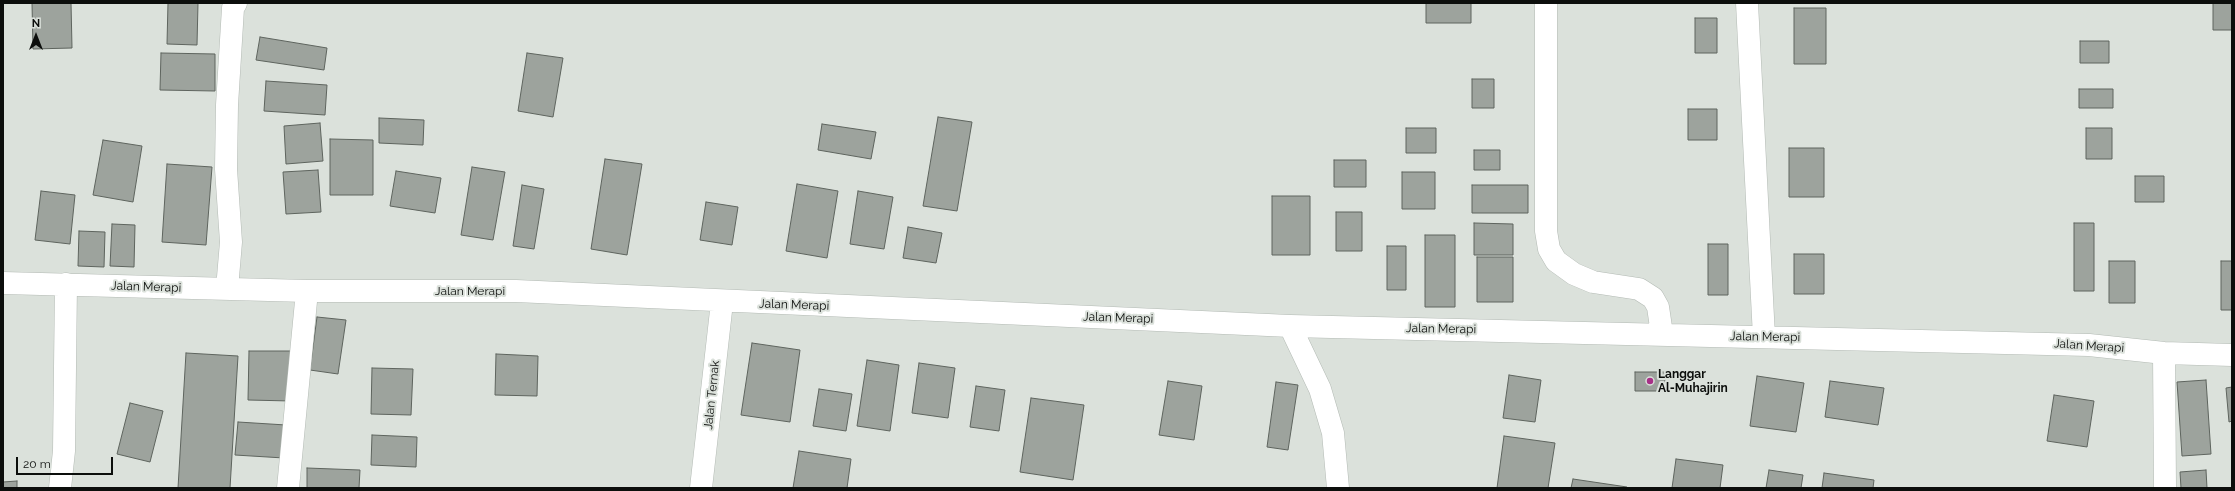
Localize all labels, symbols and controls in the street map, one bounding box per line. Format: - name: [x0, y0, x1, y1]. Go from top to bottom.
- north arrow: [16, 16, 56, 56]
- text: N: [32, 17, 40, 30]
- street label: Jalan Merapi: [111, 279, 181, 295]
- street label: Jalan Merapi: [435, 284, 505, 298]
- street label: Jalan Merapi: [759, 297, 829, 313]
- street label: Jalan Merapi: [1083, 310, 1153, 326]
- street label: Jalan Merapi: [1406, 321, 1476, 337]
- street label: Jalan Merapi: [1730, 329, 1800, 345]
- street label: Jalan Merapi: [2053, 336, 2125, 356]
- street label: Jalan Ternak: [701, 360, 723, 430]
- place label: Langgar Al-Muhajirin: [1658, 367, 1728, 395]
- marker: Langgar Al-Muhajirin: [1645, 376, 1655, 386]
- scale bar: [18, 449, 115, 475]
- text: 20 m: [23, 457, 51, 471]

